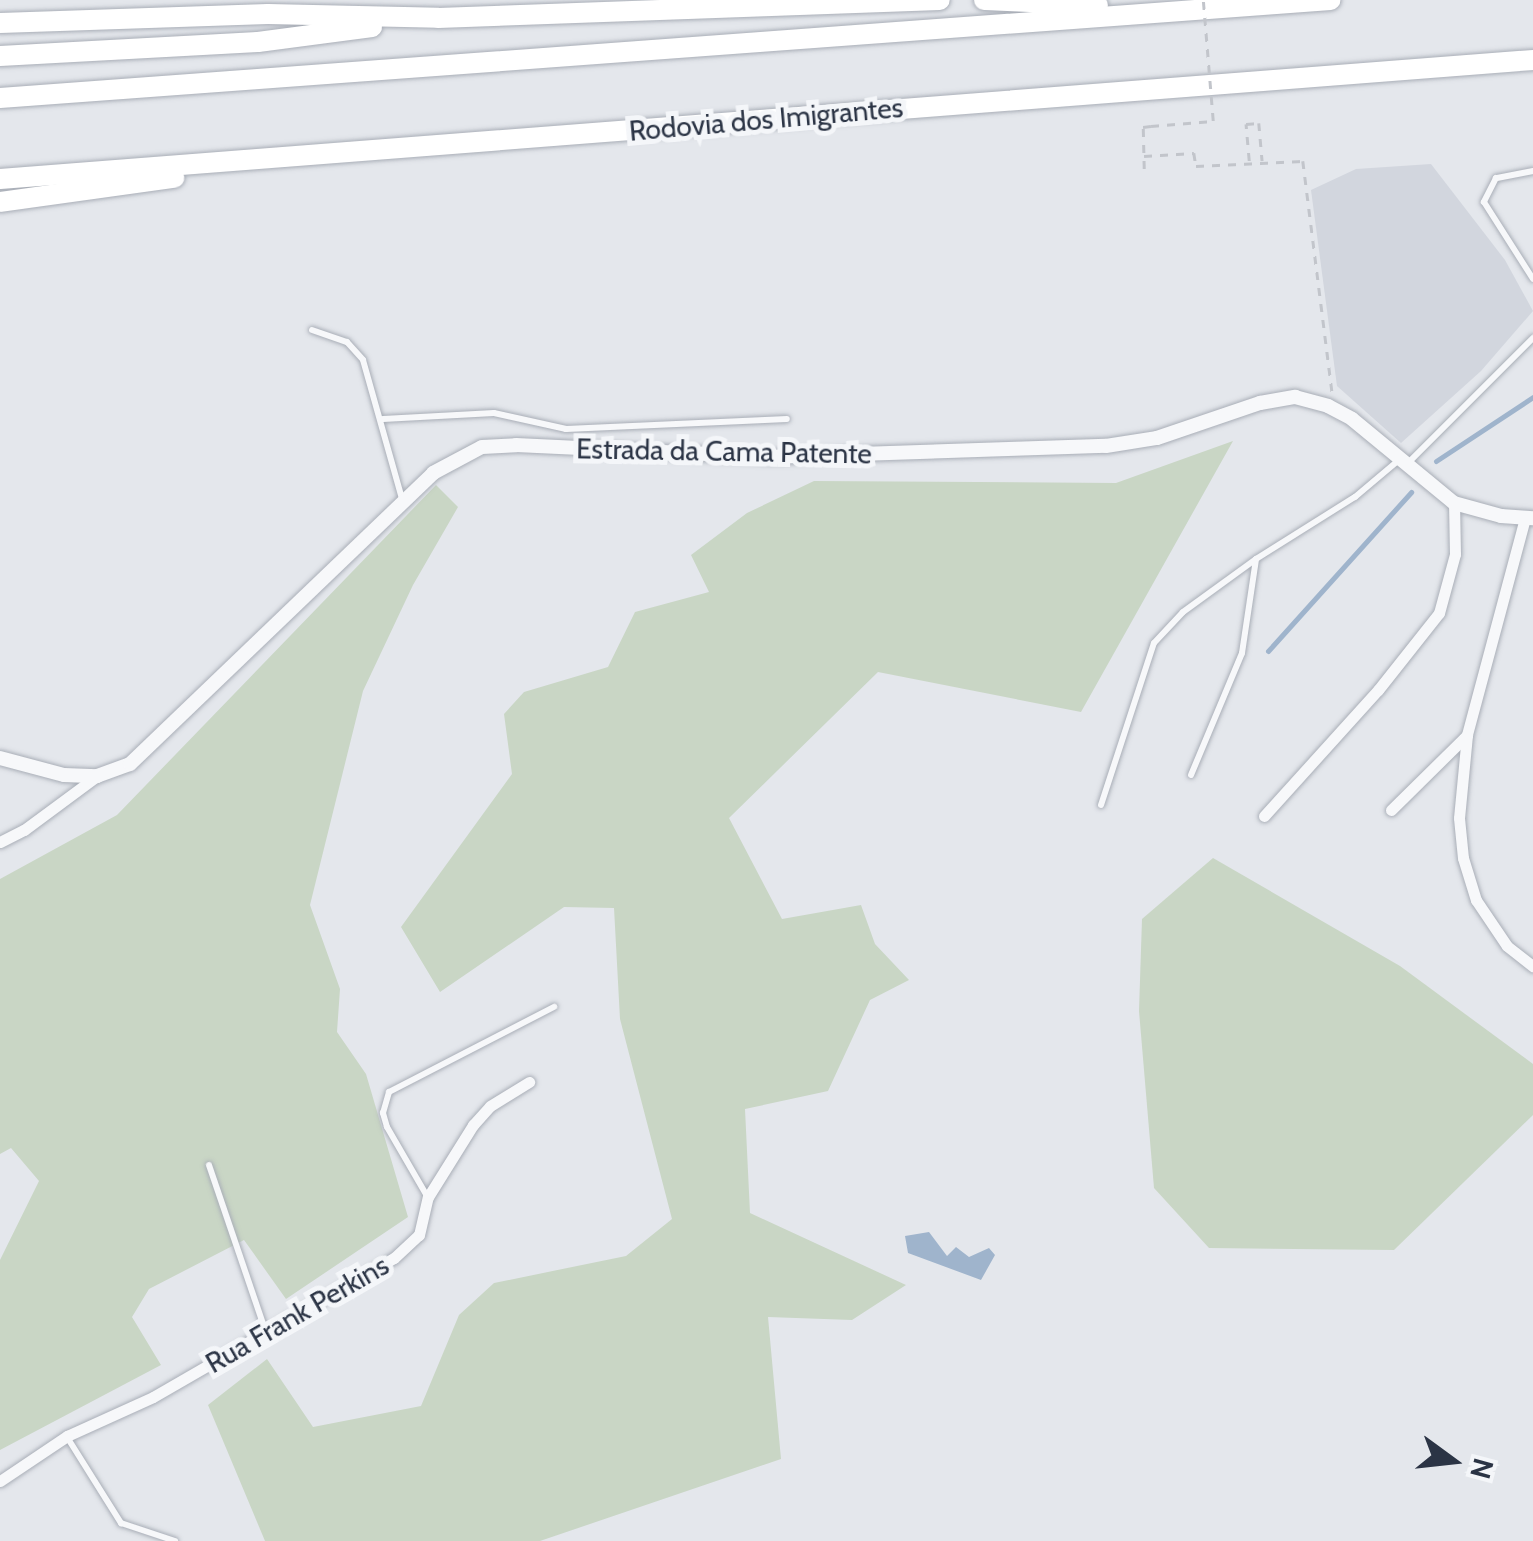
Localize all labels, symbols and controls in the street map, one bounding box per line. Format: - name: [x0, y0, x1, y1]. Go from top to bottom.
- street label: Rodovia dos Imigrantes: [628, 90, 904, 148]
- street label: Estrada da Cama Patente: [576, 432, 872, 470]
- street label: Rua Frank Perkins: [200, 1248, 394, 1380]
- north arrow: [1403, 1411, 1503, 1511]
- text: N: [1463, 1455, 1501, 1483]

